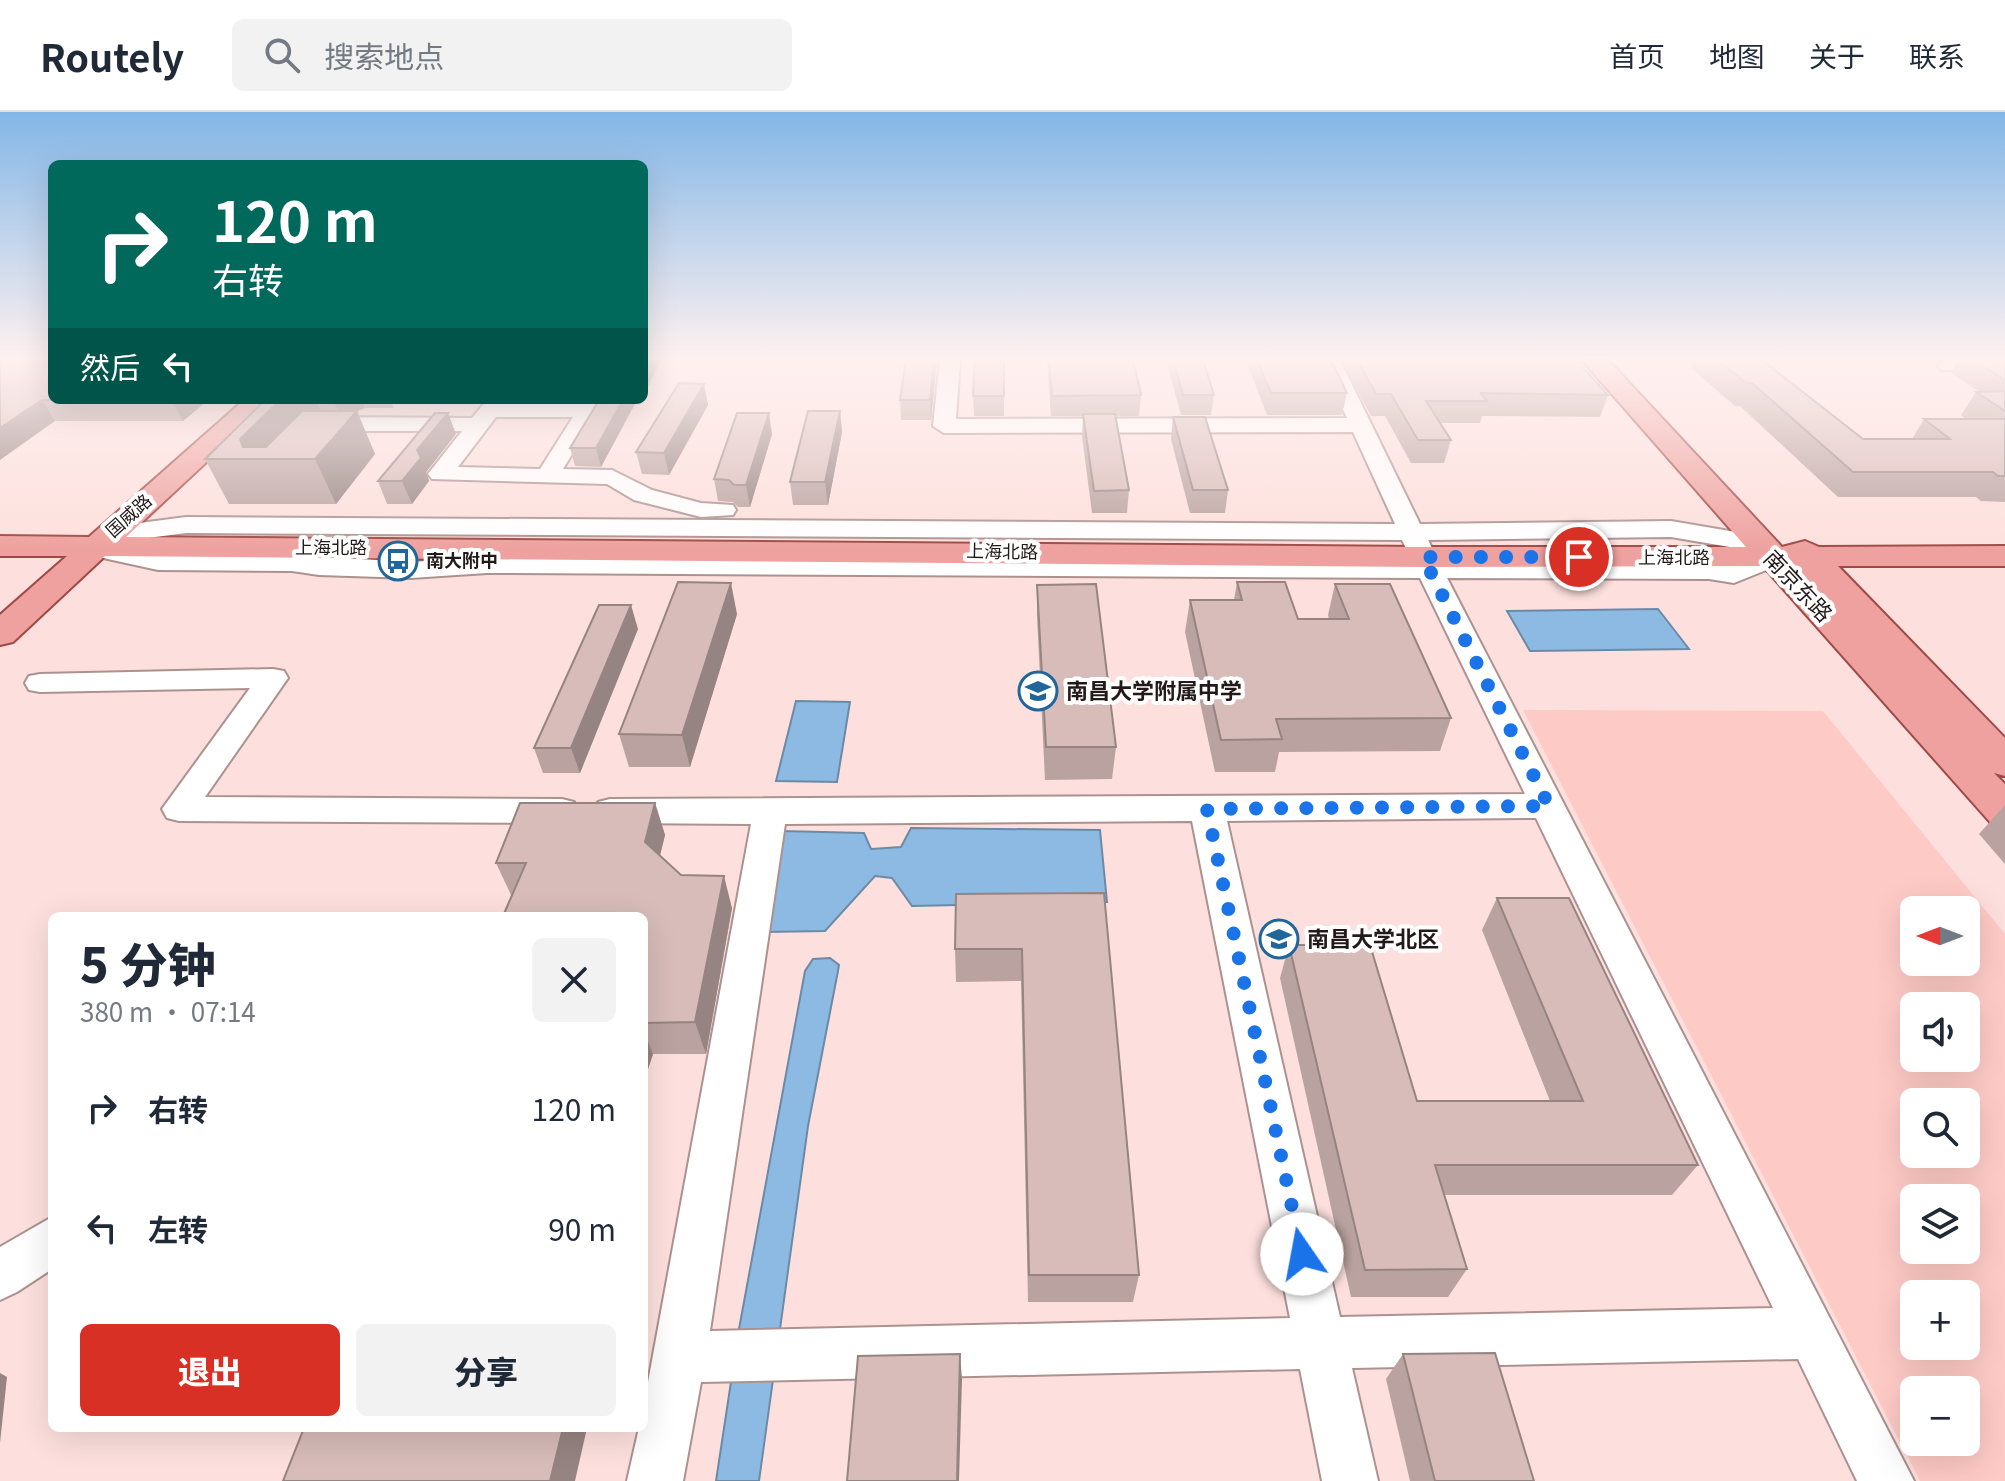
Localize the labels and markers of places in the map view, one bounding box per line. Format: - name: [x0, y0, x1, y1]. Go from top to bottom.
- pin: [1545, 523, 1613, 591]
- bus stop icon: 南大附中: [377, 540, 419, 582]
- place label: 南大附中: [426, 546, 498, 572]
- school or university icon: 南昌大学附属中学: [1017, 670, 1059, 712]
- place label: 南昌大学附属中学: [1066, 673, 1242, 705]
- school or university icon: 南昌大学北区: [1258, 918, 1300, 960]
- place label: 南昌大学北区: [1307, 921, 1439, 953]

